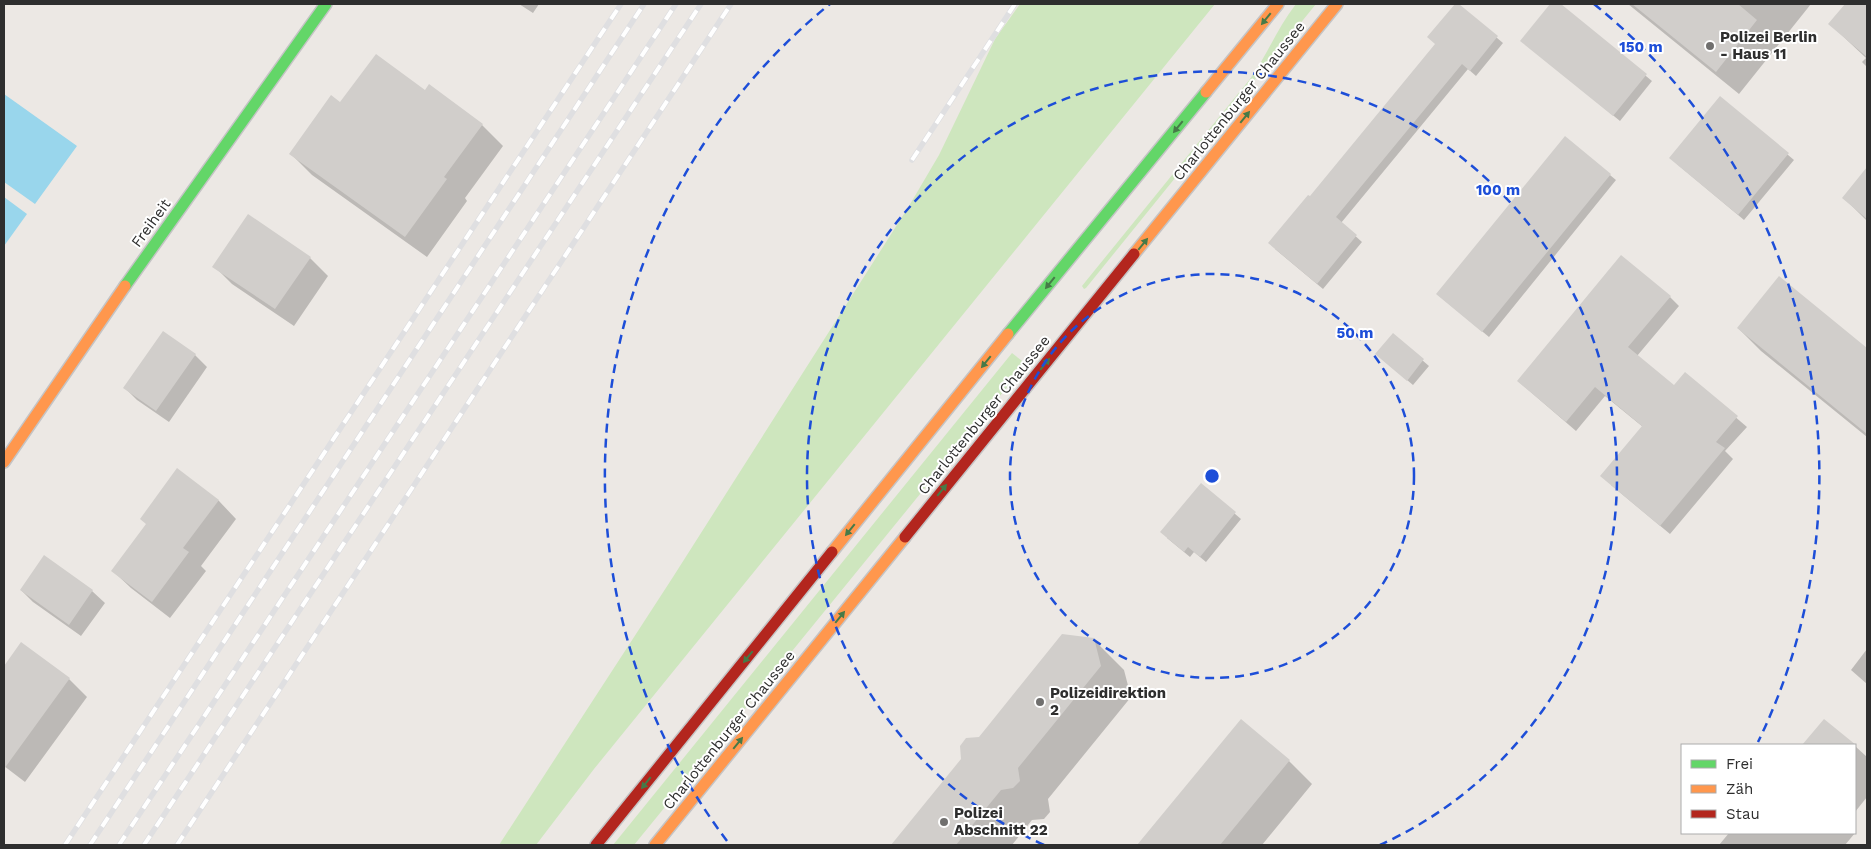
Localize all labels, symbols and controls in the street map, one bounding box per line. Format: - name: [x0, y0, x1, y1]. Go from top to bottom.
- one-way arrow: [1260, 13, 1271, 26]
- street label: Charlottenburger Chaussee: [1169, 18, 1309, 184]
- place label: Polizei Berlin - Haus 11: [1720, 28, 1817, 63]
- text: 150 m: [1619, 38, 1663, 56]
- marker: Polizei Berlin - Haus 11: [1704, 40, 1716, 52]
- one-way arrow: [1240, 111, 1251, 124]
- one-way arrow: [1173, 120, 1184, 133]
- text: 100 m: [1476, 181, 1520, 199]
- street label: Freiheit: [127, 195, 175, 251]
- one-way arrow: [1137, 237, 1148, 250]
- one-way arrow: [1045, 276, 1056, 289]
- text: 50 m: [1337, 324, 1373, 342]
- street label: Charlottenburger Chaussee: [914, 332, 1054, 498]
- one-way arrow: [981, 355, 992, 368]
- one-way arrow: [1039, 358, 1050, 371]
- centre of rings: [1203, 467, 1221, 485]
- one-way arrow: [937, 484, 948, 497]
- one-way arrow: [845, 523, 856, 536]
- one-way arrow: [834, 610, 845, 623]
- street label: Charlottenburger Chaussee: [659, 647, 799, 813]
- one-way arrow: [743, 650, 754, 663]
- place label: Polizeidirektion 2: [1050, 684, 1166, 719]
- marker: Polizeidirektion 2: [1034, 696, 1046, 708]
- one-way arrow: [732, 737, 743, 750]
- legend: [1681, 744, 1856, 834]
- text: Frei: [1726, 755, 1753, 773]
- one-way arrow: [641, 776, 652, 789]
- text: Zäh: [1726, 780, 1753, 798]
- place label: Polizei Abschnitt 22: [954, 804, 1048, 839]
- text: Stau: [1726, 805, 1760, 823]
- marker: Polizei Abschnitt 22: [938, 816, 950, 828]

